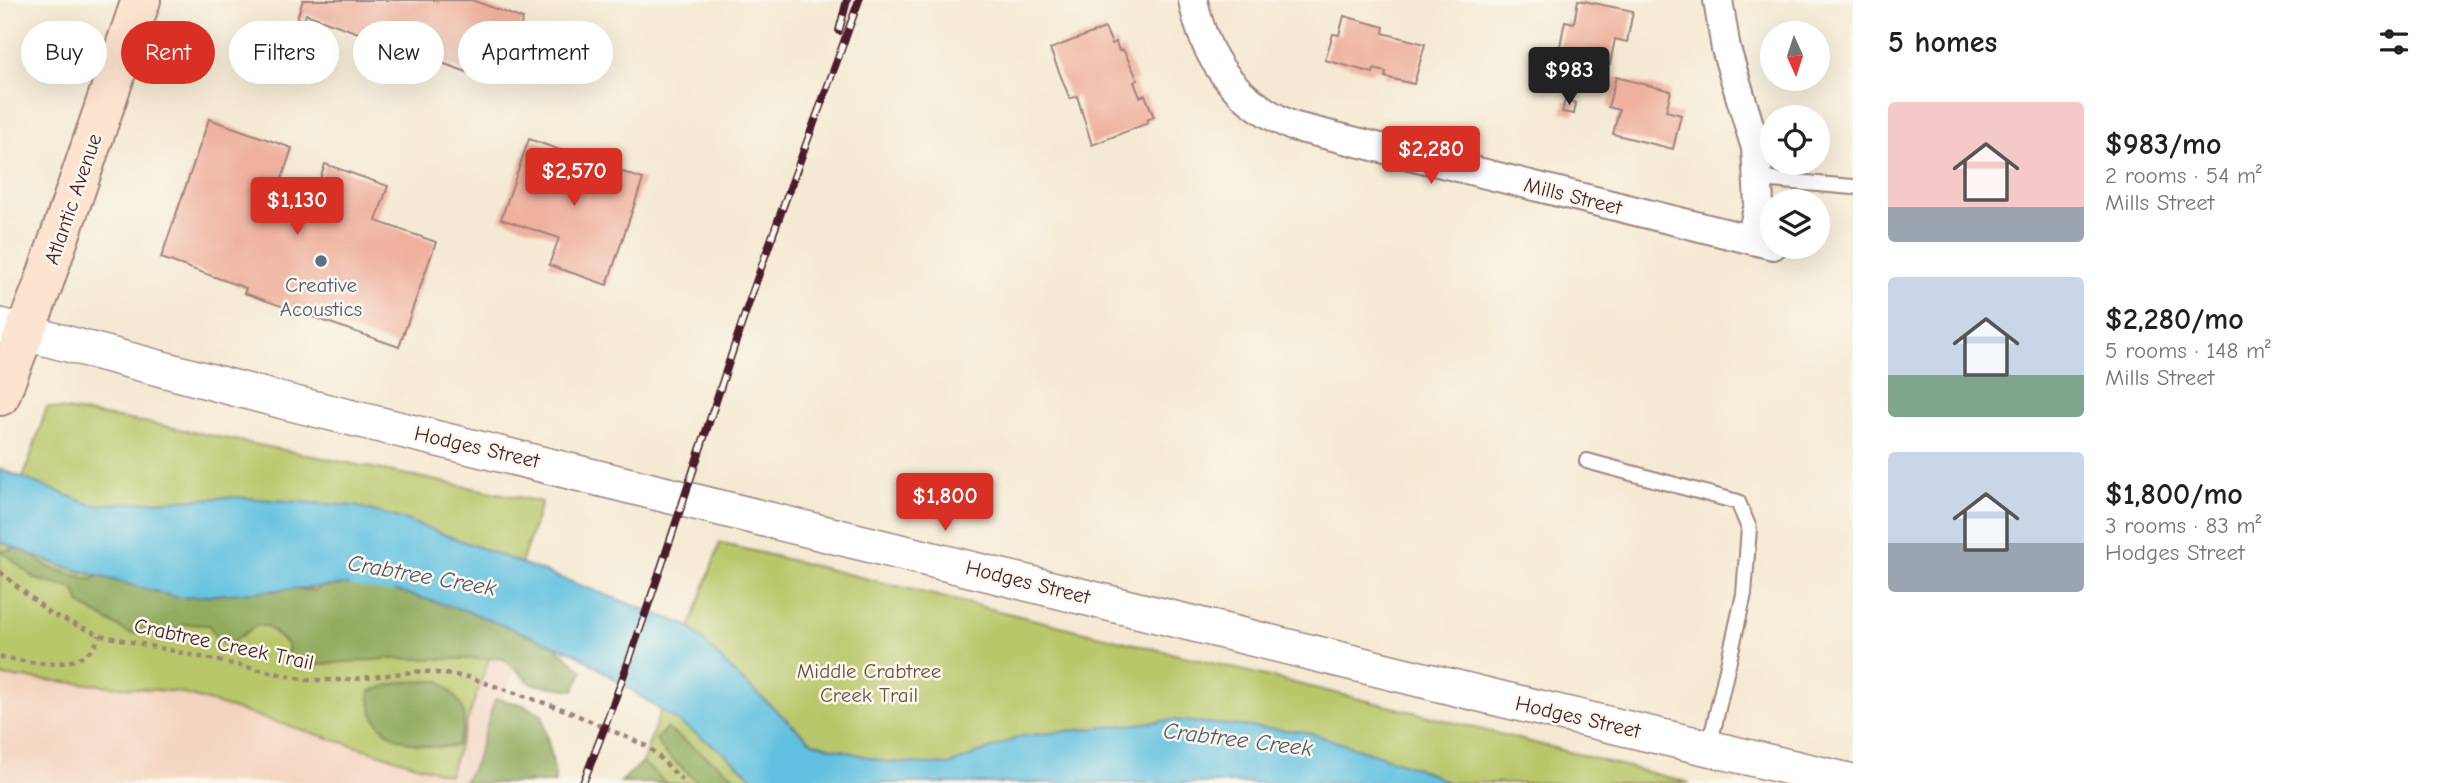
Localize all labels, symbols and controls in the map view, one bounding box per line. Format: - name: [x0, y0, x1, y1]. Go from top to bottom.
- chip: Buy: [21, 21, 107, 84]
- chip: Rent: [121, 21, 215, 84]
- chip: Filters: [229, 21, 339, 84]
- chip: New: [353, 21, 444, 84]
- chip: Apartment: [458, 21, 613, 84]
- north arrow: [1760, 21, 1830, 91]
- map controls: [1760, 21, 1830, 259]
- icon: filters: [2375, 23, 2413, 61]
- text: 5 homes: [1888, 25, 1997, 60]
- pin: $983: [1528, 48, 1610, 107]
- text: $983: [1545, 56, 1594, 83]
- button: locate: [1760, 105, 1830, 175]
- pin: $2,280: [1374, 127, 1488, 186]
- text: $983/mo: [2105, 127, 2221, 162]
- street label: Atlantic Avenue: [39, 130, 107, 268]
- icon: home: [1944, 130, 2028, 214]
- text: $2,280: [1398, 135, 1464, 162]
- pin: $2,570: [517, 148, 631, 208]
- text: $2,570: [541, 157, 607, 184]
- text: 2 rooms · 54 m²: [2105, 162, 2262, 189]
- street label: Mills Street: [1522, 172, 1625, 220]
- pin: $1,130: [240, 177, 354, 237]
- text: $1,130: [267, 186, 327, 213]
- button: layers: [1760, 189, 1830, 259]
- text: Mills Street: [2105, 189, 2214, 216]
- marker: Creative Acoustics: [313, 253, 329, 269]
- place label: Creative Acoustics: [280, 273, 362, 321]
- text: $2,280/mo: [2105, 302, 2244, 337]
- icon: home: [1944, 305, 2028, 389]
- text: 5 rooms · 148 m²: [2105, 337, 2271, 364]
- text: Mills Street: [2105, 364, 2214, 391]
- street label: Hodges Street: [412, 421, 543, 473]
- pin: $1,800: [888, 474, 1002, 533]
- text: $1,800/mo: [2105, 477, 2243, 512]
- icon: home: [1944, 480, 2028, 564]
- text: $1,800: [912, 482, 978, 509]
- text: 3 rooms · 83 m²: [2105, 512, 2261, 539]
- text: Hodges Street: [2105, 539, 2245, 566]
- water label: Crabtree Creek: [346, 549, 499, 602]
- street label: Hodges Street: [963, 555, 1094, 609]
- street label: Crabtree Creek Trail: [132, 613, 316, 675]
- park label: Middle Crabtree Creek Trail: [797, 659, 941, 707]
- street label: Hodges Street: [1513, 691, 1644, 743]
- water label: Crabtree Creek: [1162, 717, 1315, 762]

